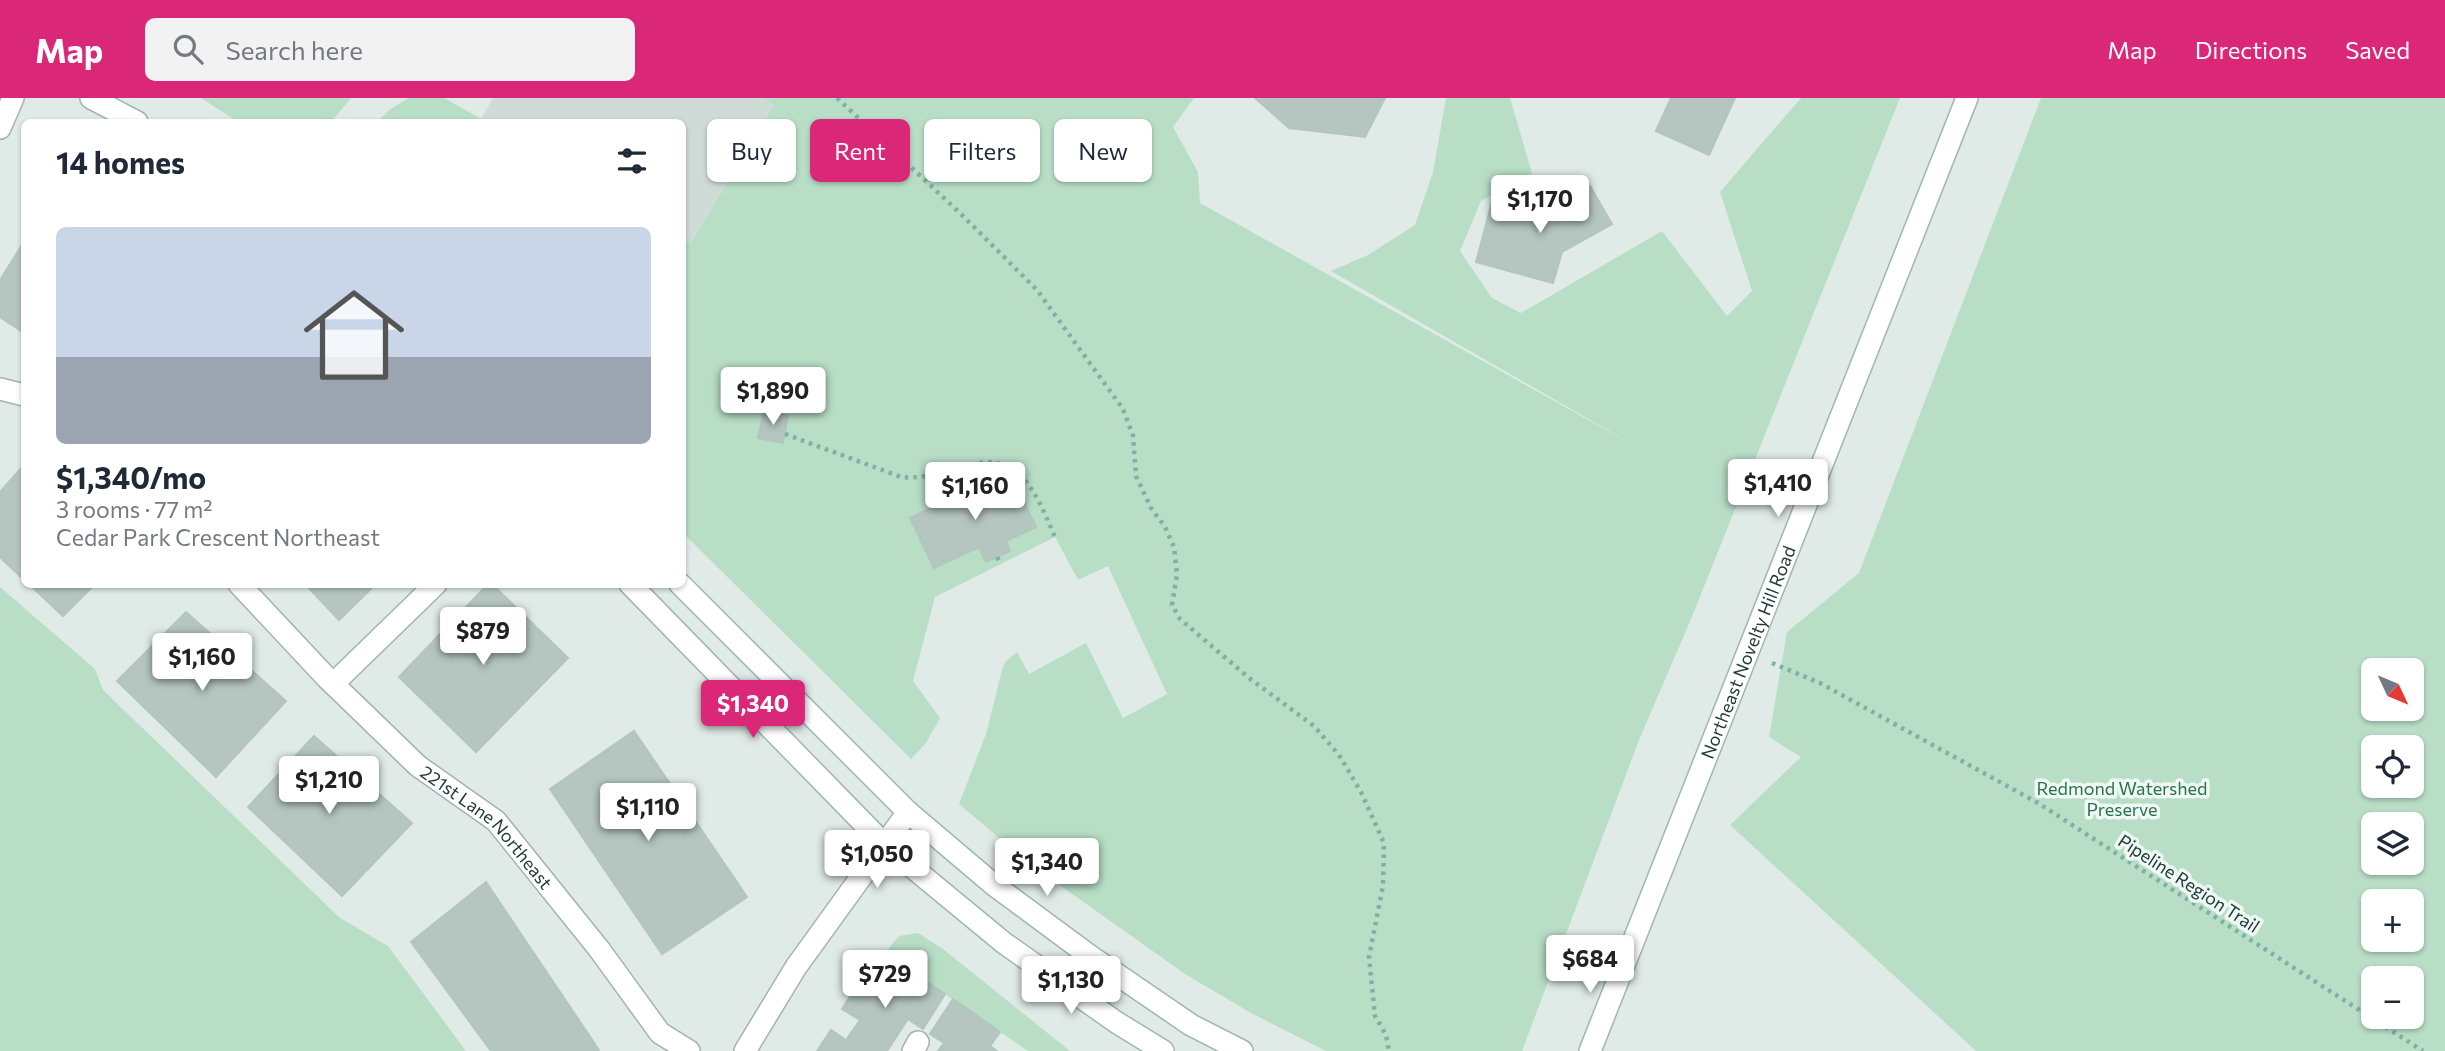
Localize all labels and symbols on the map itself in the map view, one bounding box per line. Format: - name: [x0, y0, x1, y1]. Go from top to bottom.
- pin: $1,170: [1483, 176, 1597, 235]
- pin: $1,890: [716, 368, 830, 427]
- pin: $1,410: [1721, 460, 1835, 519]
- pin: $1,160: [918, 462, 1032, 522]
- street label: Northeast Novelty Hill Road: [1696, 542, 1800, 762]
- pin: $879: [442, 608, 524, 667]
- pin: $1,160: [145, 634, 259, 693]
- north arrow: [2361, 658, 2424, 721]
- pin: $1,340: [696, 680, 810, 740]
- pin: $1,210: [272, 756, 386, 816]
- street label: 221st Lane Northeast: [417, 760, 557, 893]
- park label: Redmond Watershed Preserve: [2037, 777, 2207, 820]
- pin: $1,110: [591, 784, 705, 843]
- street label: Pipeline Region Trail: [2114, 829, 2264, 937]
- pin: $1,050: [820, 830, 934, 890]
- pin: $1,340: [990, 838, 1104, 898]
- pin: $684: [1549, 936, 1631, 995]
- pin: $729: [844, 950, 926, 1010]
- pin: $1,130: [1014, 956, 1128, 1016]

